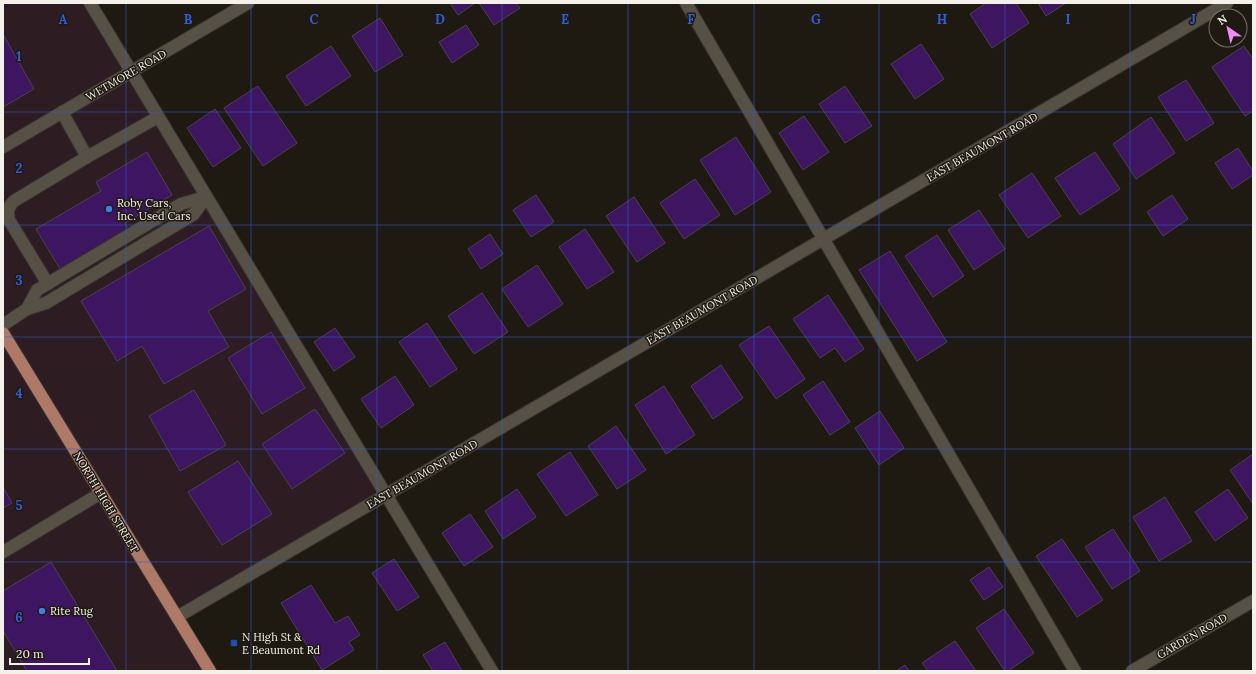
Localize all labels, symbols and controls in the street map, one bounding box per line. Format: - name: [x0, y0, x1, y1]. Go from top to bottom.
- north arrow: [1208, 8, 1248, 48]
- text: A: [59, 11, 68, 28]
- text: B: [184, 11, 193, 28]
- text: C: [310, 11, 319, 28]
- text: D: [435, 11, 445, 28]
- text: E: [561, 11, 569, 28]
- text: F: [687, 11, 695, 28]
- text: G: [811, 11, 821, 28]
- text: H: [937, 11, 947, 28]
- text: I: [1065, 11, 1071, 28]
- text: J: [1190, 11, 1196, 28]
- text: N: [1215, 11, 1230, 28]
- street label: WETMORE ROAD: [83, 46, 169, 104]
- text: 1: [16, 48, 22, 65]
- street label: EAST BEAUMONT ROAD: [924, 109, 1040, 185]
- text: 2: [16, 160, 23, 177]
- place label: Roby Cars, Inc. Used Cars: [117, 196, 191, 223]
- marker: Roby Cars, Inc. Used Cars: [104, 204, 114, 214]
- text: 3: [15, 272, 23, 289]
- street label: EAST BEAUMONT ROAD: [644, 272, 760, 348]
- text: 4: [15, 385, 23, 402]
- street label: EAST BEAUMONT ROAD: [364, 436, 480, 512]
- street label: NORTH HIGH STREET: [70, 449, 142, 555]
- text: 5: [15, 497, 23, 514]
- place label: Rite Rug: [50, 604, 94, 618]
- marker: Rite Rug: [37, 606, 47, 616]
- text: 6: [15, 609, 23, 626]
- street label: GARDEN ROAD: [1154, 610, 1230, 662]
- place label: N High St & E Beaumont Rd: [242, 630, 321, 657]
- marker: N High St & E Beaumont Rd: [229, 638, 239, 648]
- scale bar: [10, 640, 89, 666]
- text: 20 m: [16, 646, 44, 661]

